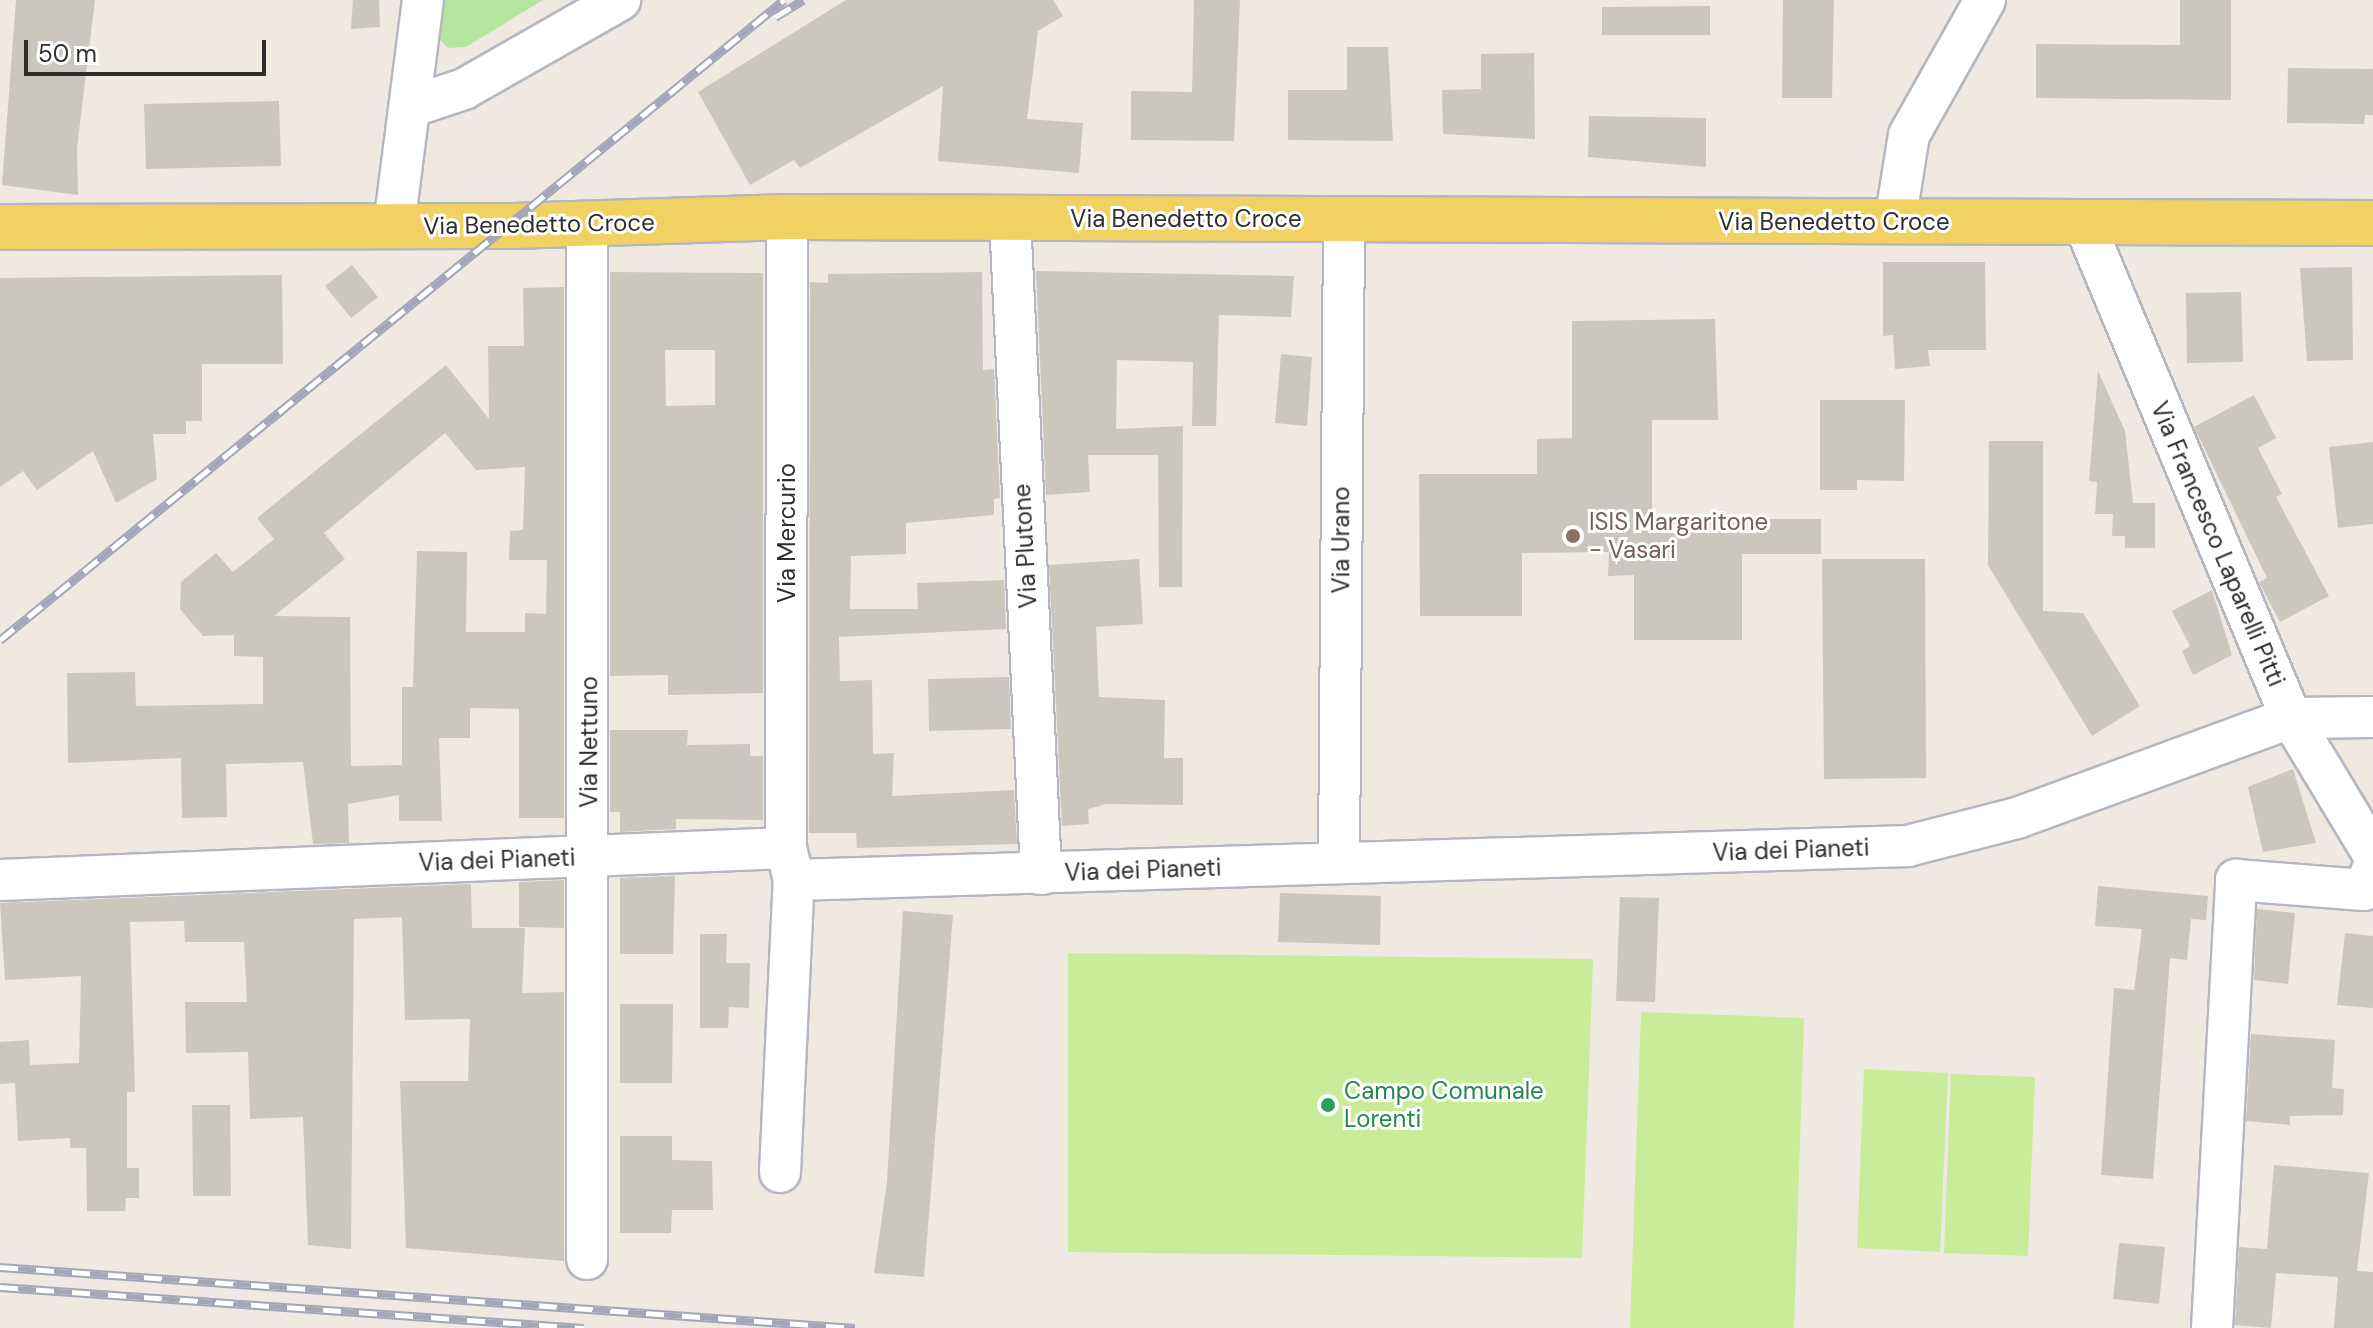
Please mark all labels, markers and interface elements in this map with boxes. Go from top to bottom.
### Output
scale bar [28,24,270,74]
text: 50 m [38,38,97,69]
street label: Via Benedetto Croce [1070,205,1302,233]
street label: Via Benedetto Croce [423,208,655,240]
street label: Via Benedetto Croce [1718,208,1950,236]
street label: Via Francesco Laparelli Pitti [2145,397,2291,691]
street label: Via Mercurio [773,463,801,603]
street label: Via Plutone [1007,483,1043,609]
street label: Via Urano [1327,487,1355,593]
place label: ISIS Margaritone - Vasari [1589,508,1768,564]
marker: ISIS Margaritone - Vasari [1564,527,1582,545]
street label: Via Nettuno [575,676,603,808]
street label: Via dei Pianeti [1712,833,1870,867]
street label: Via dei Pianeti [418,843,576,877]
street label: Via dei Pianeti [1064,853,1222,887]
place label: Campo Comunale Lorenti [1344,1077,1544,1133]
marker: Campo Comunale Lorenti [1319,1096,1337,1114]

